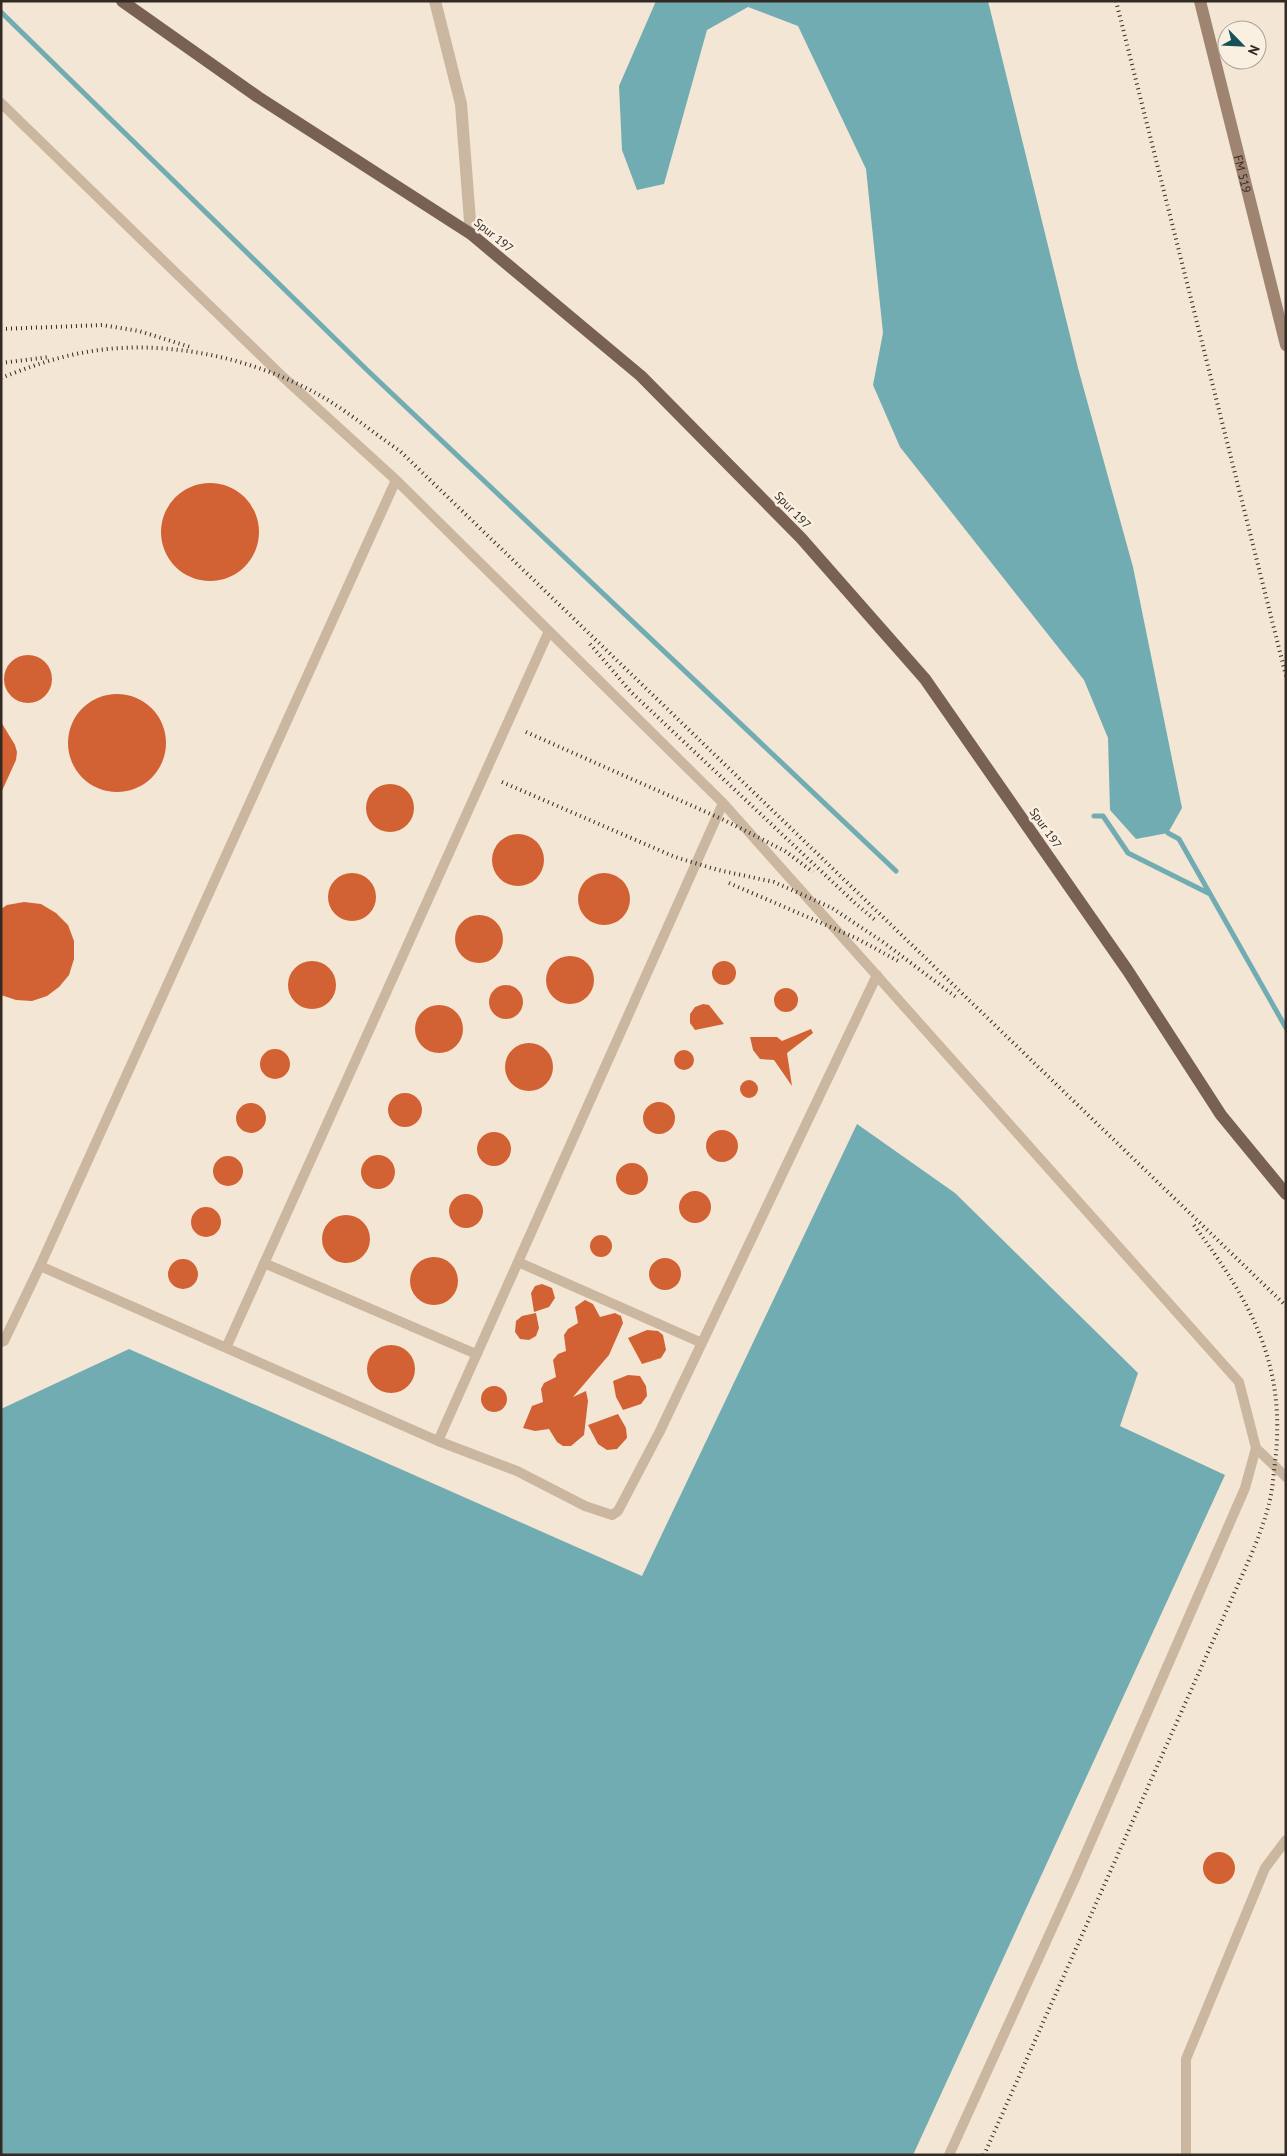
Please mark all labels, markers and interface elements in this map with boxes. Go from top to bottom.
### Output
north arrow [1217,20,1267,70]
text: N [1244,42,1264,58]
street label: FM 519 [1231,153,1255,194]
street label: Spur 197 [471,215,517,255]
street label: Spur 197 [772,488,814,532]
street label: Spur 197 [1027,805,1065,851]

